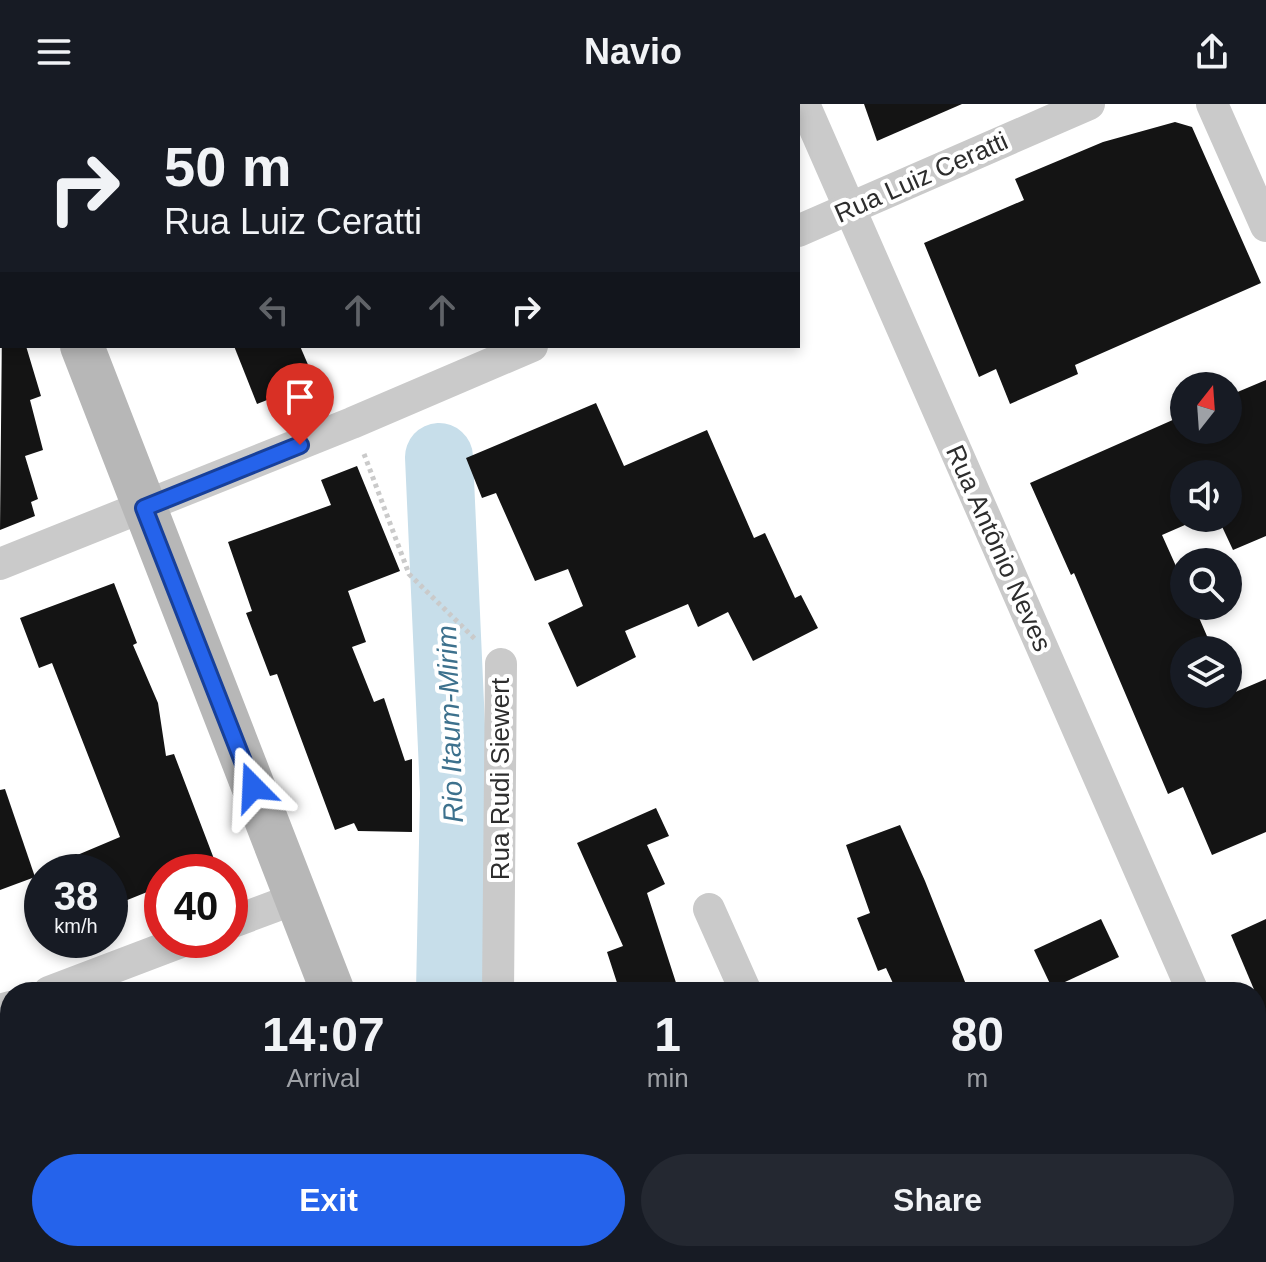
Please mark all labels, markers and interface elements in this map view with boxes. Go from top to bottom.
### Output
icon: menu [32,30,76,74]
icon: share [1190,30,1234,74]
text: Navio [584,31,682,72]
street label: Rua Luiz Ceratti [830,125,1012,229]
text: 50 m [164,135,292,198]
icon: right [32,136,136,240]
text: Rua Luiz Ceratti [164,201,422,242]
icon: left [252,288,296,332]
icon: ahead [336,288,380,332]
icon: ahead [420,288,464,332]
icon: right [504,288,548,332]
pin [266,363,334,445]
north arrow [1170,372,1242,444]
map controls [1170,372,1242,708]
icon: arrive [278,375,322,419]
street label: Rua Antônio Neves [940,440,1058,656]
button: sound [1170,460,1242,532]
button: search [1170,548,1242,620]
water label: Rio Itaum-Mirim [431,625,469,823]
button: layers [1170,636,1242,708]
street label: Rua Rudi Siewert [485,677,515,880]
position arrow [211,745,295,829]
speed limit sign: 40 [144,854,248,958]
text: 38 [54,874,98,918]
text: km/h [54,915,98,937]
text: 14:07 [262,1008,385,1061]
text: 1 [654,1008,681,1061]
text: 80 [951,1008,1004,1061]
text: Arrival [287,1063,360,1093]
text: min [647,1063,689,1093]
text: m [966,1063,988,1093]
button: Exit [32,1154,625,1246]
button: Share [641,1154,1234,1246]

